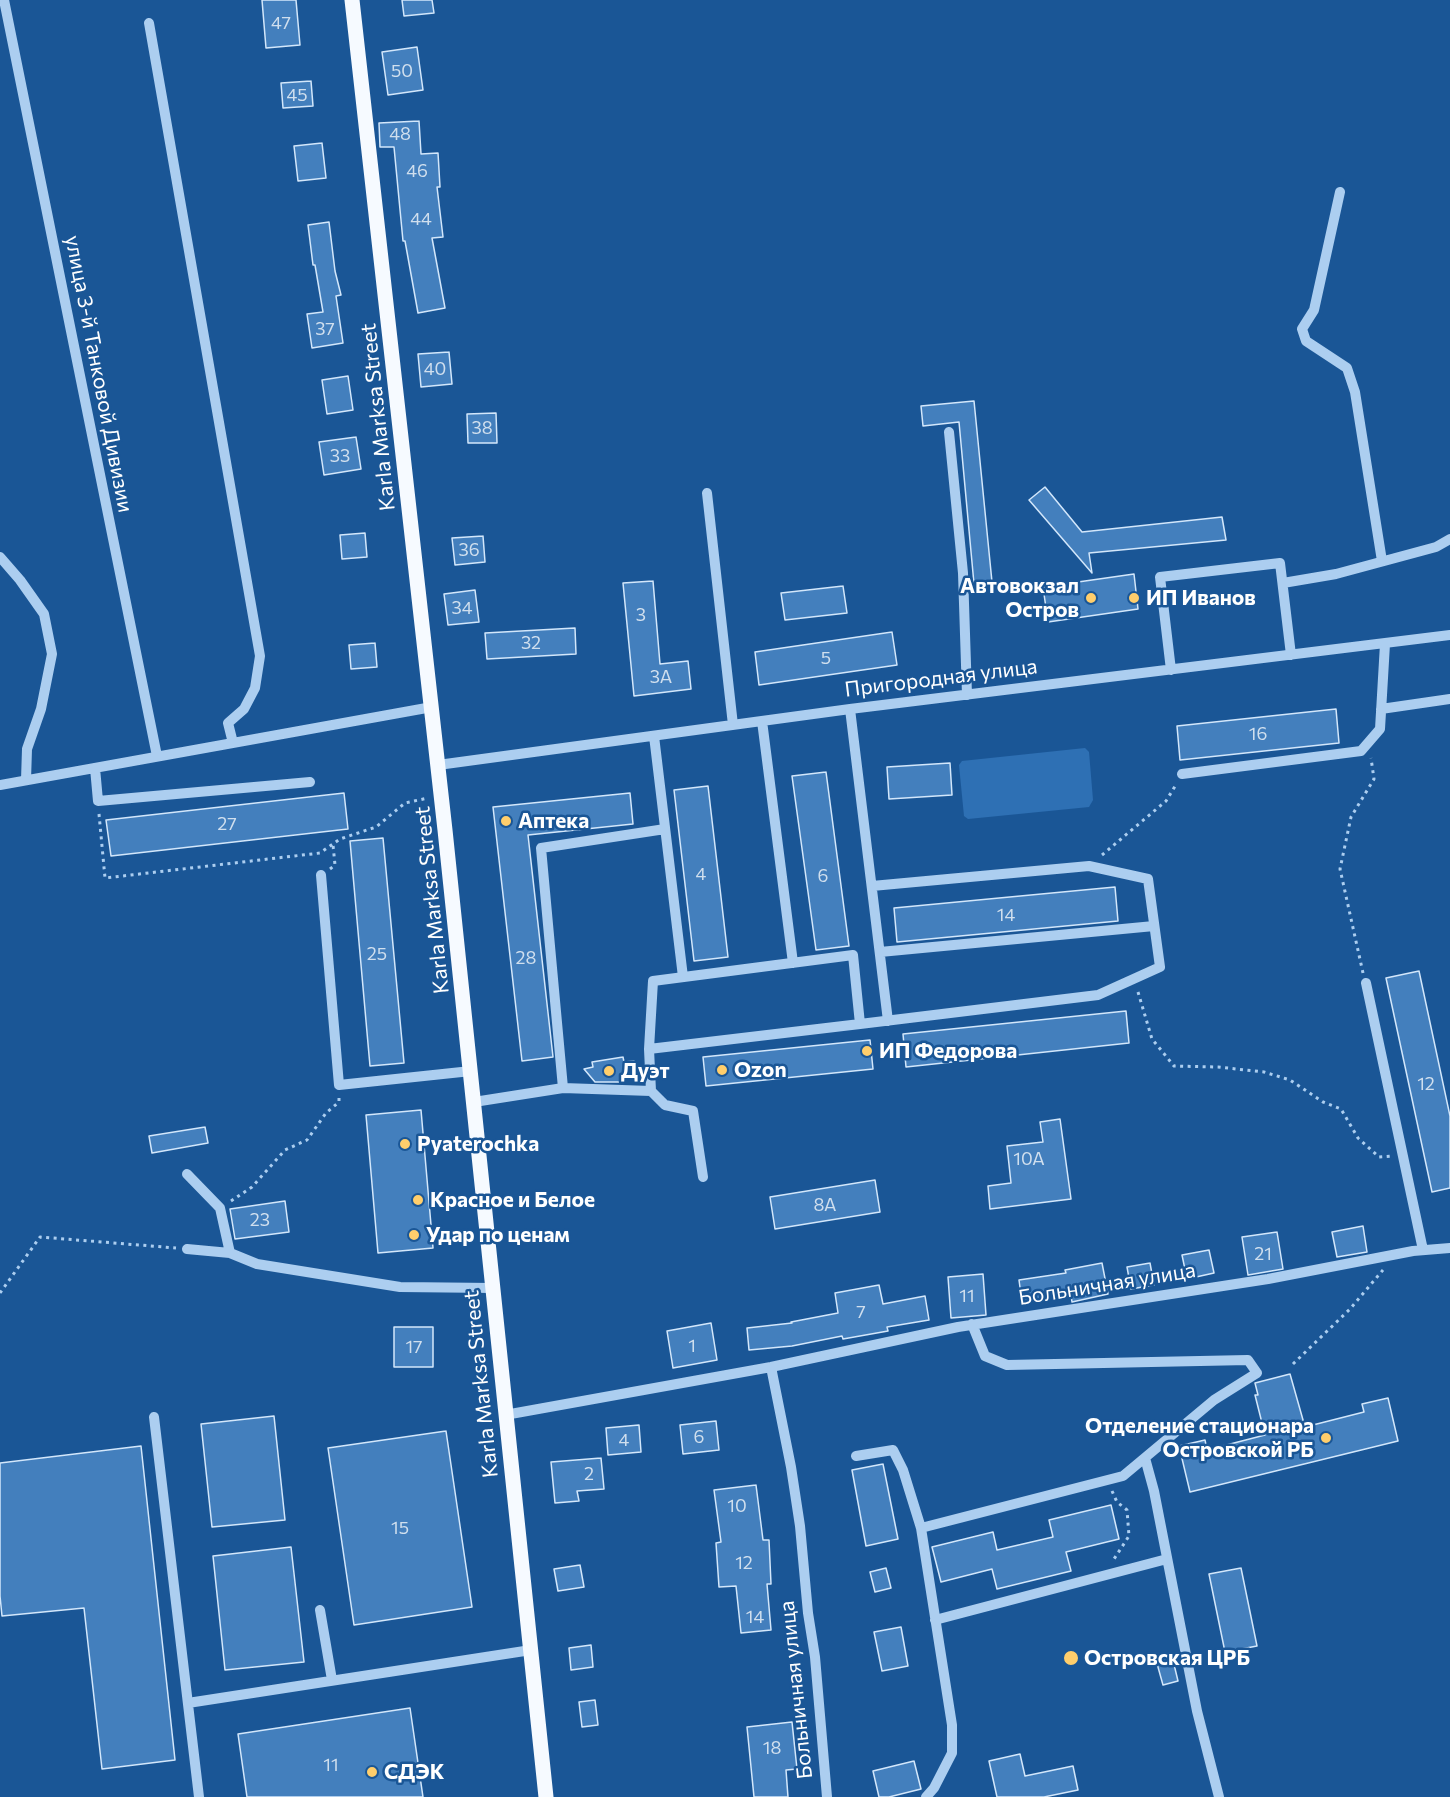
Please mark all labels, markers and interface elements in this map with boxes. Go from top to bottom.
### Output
house number: 47 [271,12,291,34]
house number: 50 [391,60,413,82]
house number: 45 [286,84,308,106]
house number: 48 [389,123,411,145]
house number: 46 [406,160,428,182]
house number: 44 [410,208,432,230]
street label: улица 3-й Танковой Дивизии [60,233,138,515]
house number: 37 [315,318,335,340]
street label: Karla Marksa Street [356,322,400,512]
house number: 40 [424,358,446,380]
house number: 38 [471,417,493,439]
house number: 33 [330,445,350,467]
house number: 36 [458,539,480,561]
place label: Автовокзал Остров [960,573,1079,623]
place label: ИП Иванов [1146,585,1256,611]
marker: Автовокзал Остров [1084,591,1098,605]
marker: ИП Иванов [1127,591,1141,605]
house number: 34 [451,597,473,619]
house number: 3 [636,604,646,626]
house number: 32 [521,632,541,654]
house number: 5 [821,647,831,669]
street label: Пригородная улица [843,654,1039,702]
house number: 3А [650,666,672,688]
house number: 16 [1249,723,1267,745]
street label: Karla Marksa Street [410,805,454,995]
place label: Аптека [518,808,589,834]
house number: 27 [217,813,237,835]
marker: Аптека [499,814,513,828]
house number: 4 [696,863,706,885]
house number: 6 [818,865,828,887]
house number: 14 [997,904,1015,926]
house number: 25 [367,943,387,965]
house number: 28 [516,947,536,969]
place label: ИП Федорова [879,1038,1017,1064]
marker: ИП Федорова [860,1044,874,1058]
place label: Ozon [734,1057,787,1083]
place label: Дуэт [621,1058,670,1084]
marker: Ozon [715,1063,729,1077]
marker: Дуэт [602,1064,616,1078]
house number: 12 [1417,1073,1435,1095]
place label: Pyaterochka [417,1131,539,1157]
marker: Pyaterochka [398,1137,412,1151]
house number: 10А [1013,1148,1045,1170]
place label: Красное и Белое [430,1187,595,1213]
marker: Красное и Белое [411,1193,425,1207]
house number: 8А [814,1194,836,1216]
house number: 23 [250,1209,270,1231]
place label: Удар по ценам [426,1222,570,1248]
marker: Удар по ценам [407,1228,421,1242]
house number: 21 [1254,1243,1272,1265]
street label: Больничная улица [1017,1258,1197,1310]
house number: 11 [959,1285,975,1307]
street label: Karla Marksa Street [459,1289,503,1479]
house number: 7 [856,1301,866,1323]
house number: 1 [688,1335,696,1357]
house number: 17 [405,1336,423,1358]
place label: Отделение стационара Островской РБ [1085,1413,1314,1463]
house number: 6 [694,1426,704,1448]
house number: 4 [619,1429,629,1451]
marker: Отделение стационара Островской РБ [1319,1431,1333,1445]
house number: 2 [584,1463,594,1485]
house number: 10 [727,1495,747,1517]
house number: 15 [391,1517,409,1539]
house number: 12 [735,1552,753,1574]
street label: Больничная улица [774,1600,818,1780]
house number: 14 [746,1606,764,1628]
place label: Островская ЦРБ [1084,1645,1250,1671]
marker: Островская ЦРБ [1062,1649,1080,1667]
house number: 18 [763,1737,781,1759]
house number: 11 [323,1754,339,1776]
place label: СДЭК [384,1759,444,1785]
marker: СДЭК [365,1765,379,1779]

